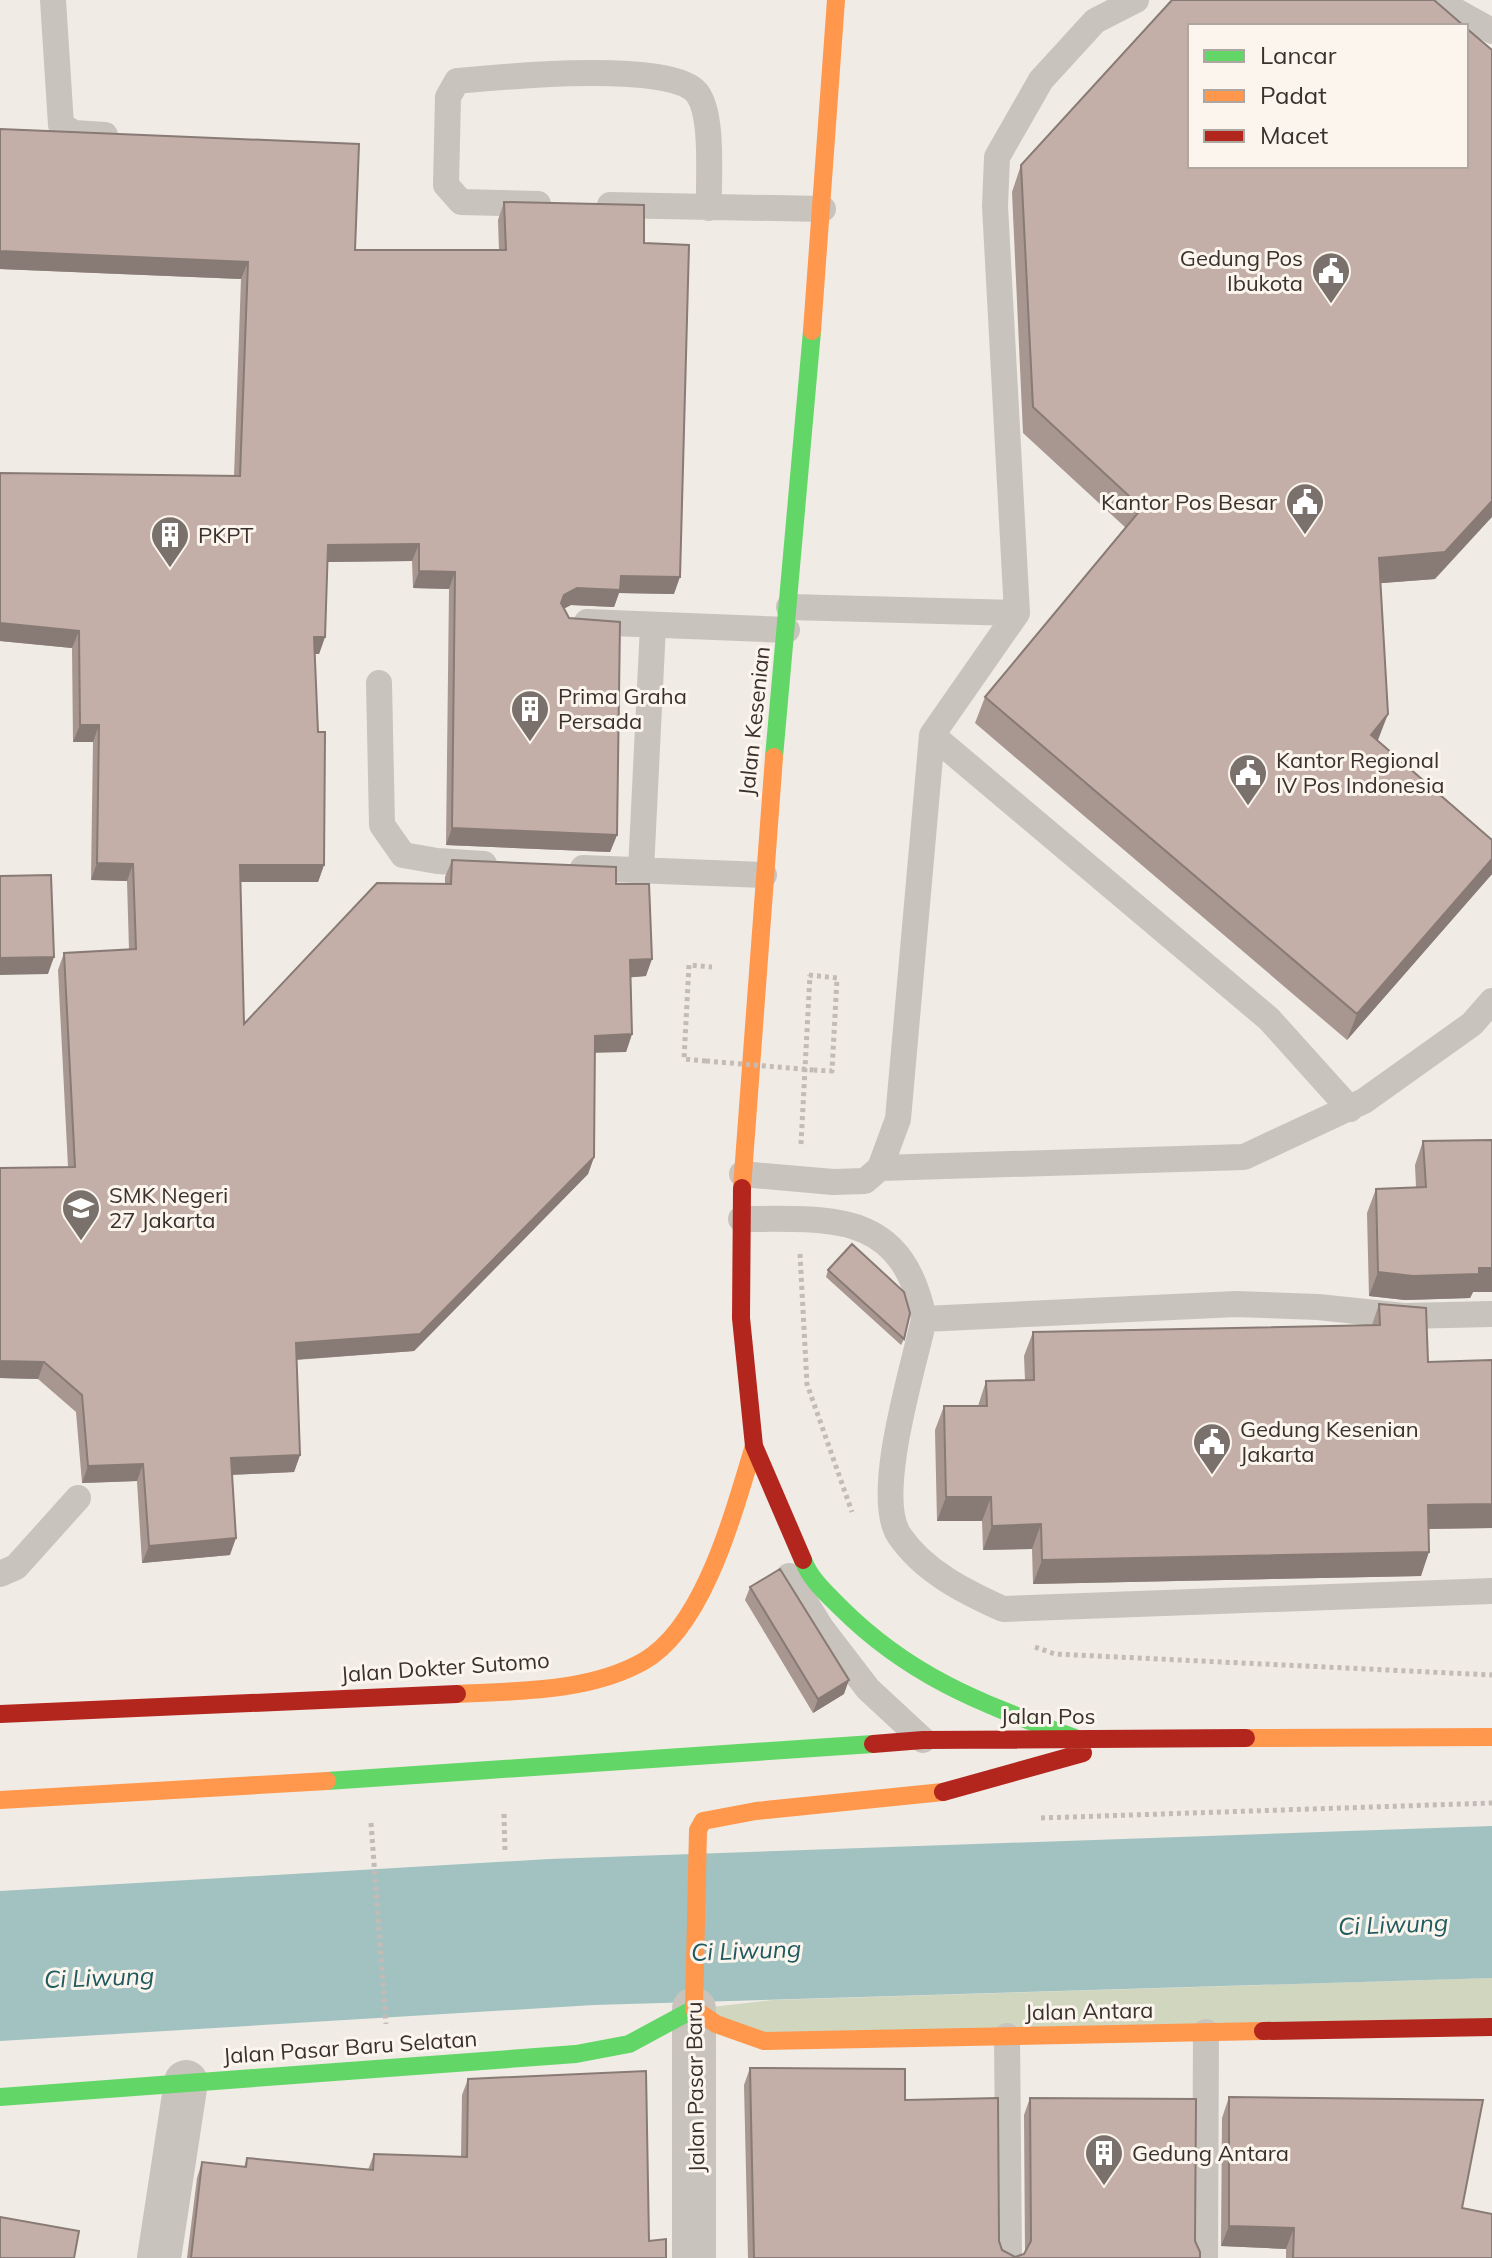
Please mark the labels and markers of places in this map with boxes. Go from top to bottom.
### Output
place label: Gedung Pos Ibukota [1180,244,1303,297]
public building icon: Gedung Pos Ibukota [1310,250,1352,305]
public building icon: Kantor Pos Besar [1284,481,1326,536]
place label: Kantor Pos Besar [1101,488,1277,516]
building icon: PKPT [149,514,191,569]
place label: PKPT [198,521,253,549]
place label: Prima Graha Persada [558,682,687,735]
building icon: Prima Graha Persada [509,688,551,743]
place label: Kantor Regional IV Pos Indonesia [1276,746,1444,799]
public building icon: Kantor Regional IV Pos Indonesia [1227,752,1269,807]
place label: SMK Negeri 27 Jakarta [109,1181,228,1234]
school or university icon: SMK Negeri 27 Jakarta [60,1187,102,1242]
place label: Gedung Kesenian Jakarta [1240,1415,1419,1468]
public building icon: Gedung Kesenian Jakarta [1191,1421,1233,1476]
building icon: Gedung Antara [1083,2132,1125,2187]
place label: Gedung Antara [1132,2139,1289,2167]

